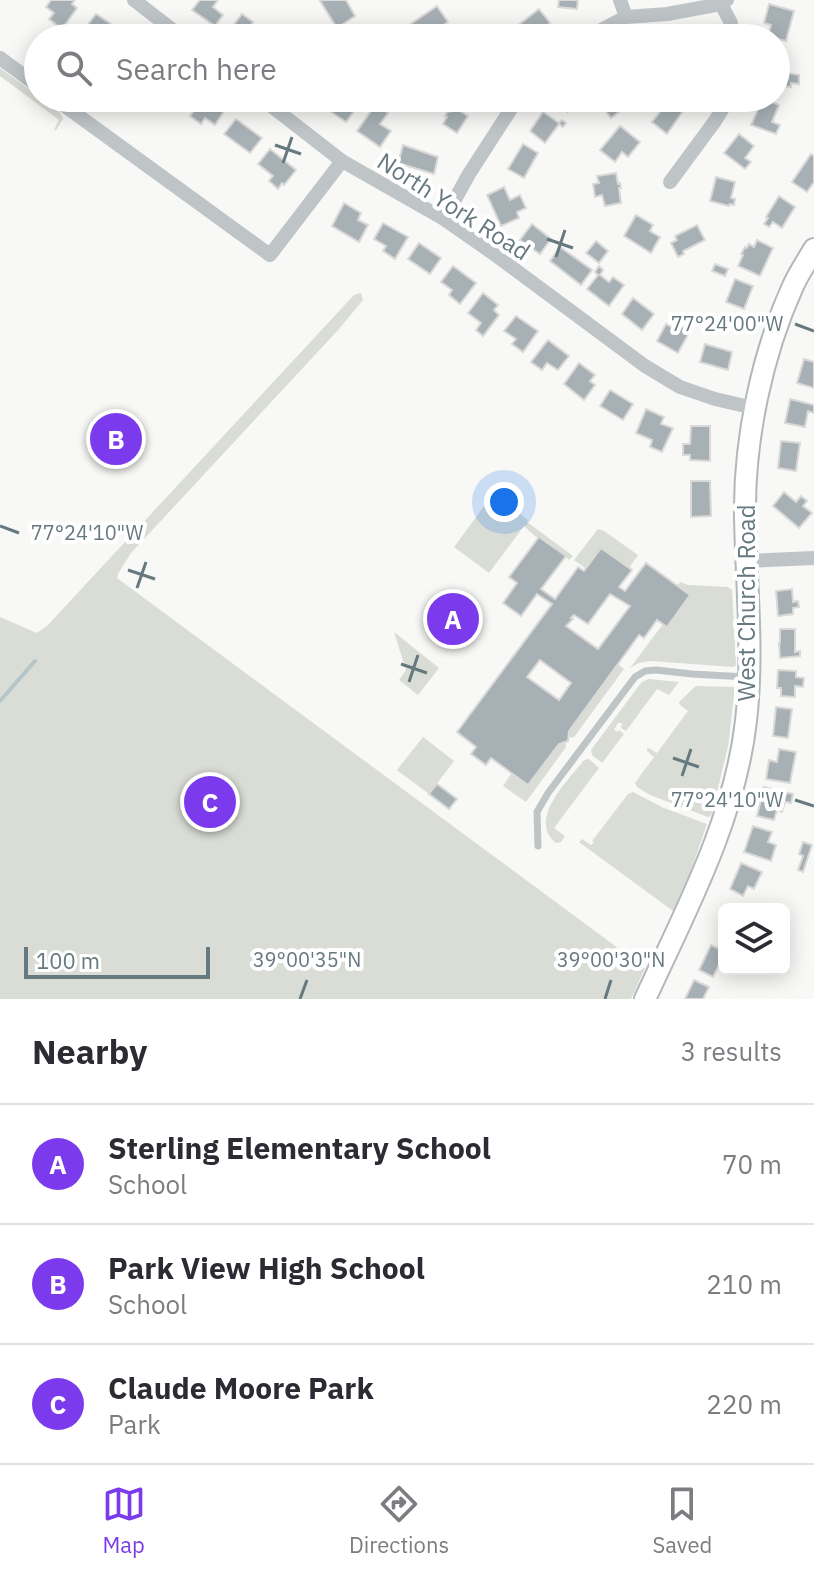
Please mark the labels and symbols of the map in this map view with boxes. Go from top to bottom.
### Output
street label: North York Road [372,145,536,267]
text: 77°24'00"W [671,310,784,337]
pin: B [90,409,142,469]
your location [484,482,524,522]
street label: West Church Road [730,504,762,702]
text: 77°24'10"W [31,519,144,546]
pin: A [427,589,479,649]
pin: C [184,772,236,832]
text: 77°24'10"W [671,786,784,813]
scale bar [24,943,210,979]
text: 39°00'35"N [253,946,361,973]
text: 39°00'30"N [557,946,665,973]

